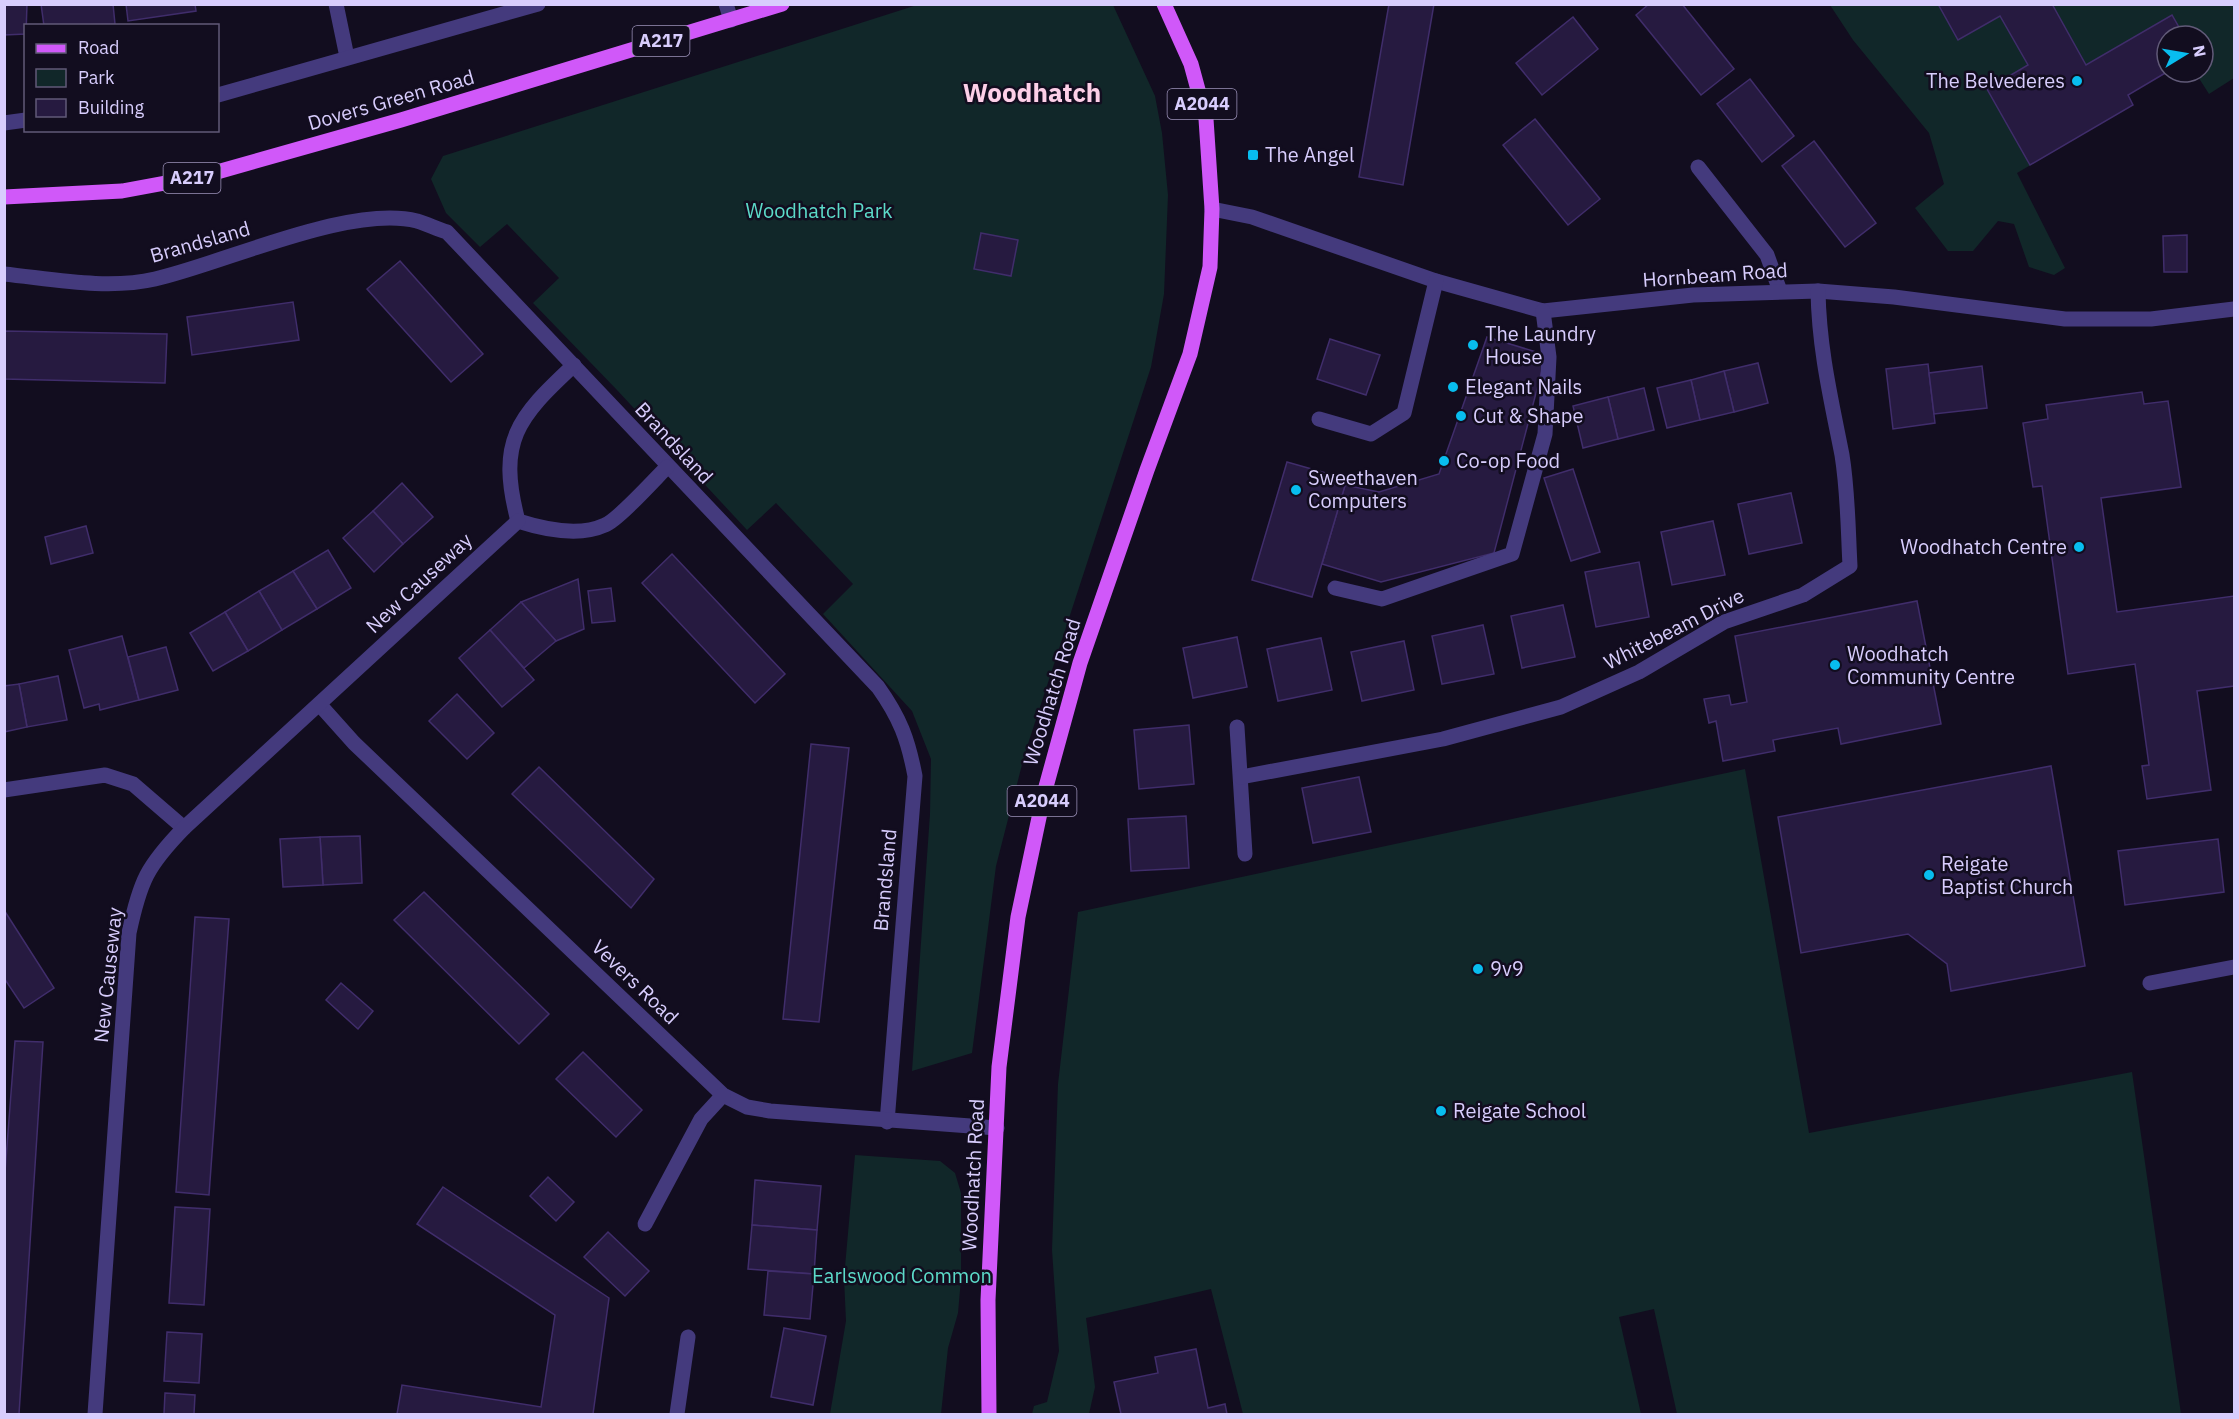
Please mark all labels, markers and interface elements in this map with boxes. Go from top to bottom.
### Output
legend [24,24,219,132]
north arrow [2155,24,2215,84]
road number: A217 [632,26,690,56]
text: Road [78,36,119,59]
text: N [2189,44,2211,59]
street label: Dovers Green Road [304,63,477,136]
text: Park [78,66,115,89]
place label: The Belvederes [1926,67,2065,94]
marker: The Belvederes [2070,74,2084,88]
district label: Woodhatch [963,75,1101,109]
road number: A2044 [1168,89,1236,119]
text: Building [78,96,145,119]
place label: The Angel [1265,141,1355,168]
marker: The Angel [1246,148,1260,162]
road number: A217 [164,163,220,193]
park label: Woodhatch Park [745,197,893,224]
street label: Brandsland [147,214,253,269]
street label: Hornbeam Road [1641,256,1788,293]
place label: The Laundry House [1485,320,1596,370]
marker: The Laundry House [1466,338,1480,352]
place label: Elegant Nails [1465,373,1582,400]
marker: Elegant Nails [1446,380,1460,394]
street label: Brandsland [629,396,719,489]
place label: Cut & Shape [1473,402,1583,429]
marker: Cut & Shape [1454,409,1468,423]
place label: Co-op Food [1456,447,1560,474]
marker: Co-op Food [1437,454,1451,468]
place label: Sweethaven Computers [1308,464,1418,514]
marker: Sweethaven Computers [1289,483,1303,497]
street label: New Causeway [360,526,478,639]
place label: Woodhatch Centre [1900,533,2067,560]
marker: Woodhatch Centre [2072,540,2086,554]
street label: Whitebeam Drive [1599,582,1749,676]
street label: Woodhatch Road [1016,615,1087,769]
place label: Woodhatch Community Centre [1847,640,2015,690]
marker: Woodhatch Community Centre [1828,658,1842,672]
road number: A2044 [1008,786,1076,816]
street label: Brandsland [867,828,902,932]
place label: Reigate Baptist Church [1941,850,2073,900]
marker: Reigate Baptist Church [1922,868,1936,882]
street label: New Causeway [87,906,128,1044]
street label: Vevers Road [586,933,685,1030]
place label: 9v9 [1490,955,1524,982]
marker: 9v9 [1471,962,1485,976]
place label: Reigate School [1453,1097,1586,1124]
street label: Woodhatch Road [955,1098,990,1252]
marker: Reigate School [1434,1104,1448,1118]
park label: Earlswood Common [812,1262,992,1289]

